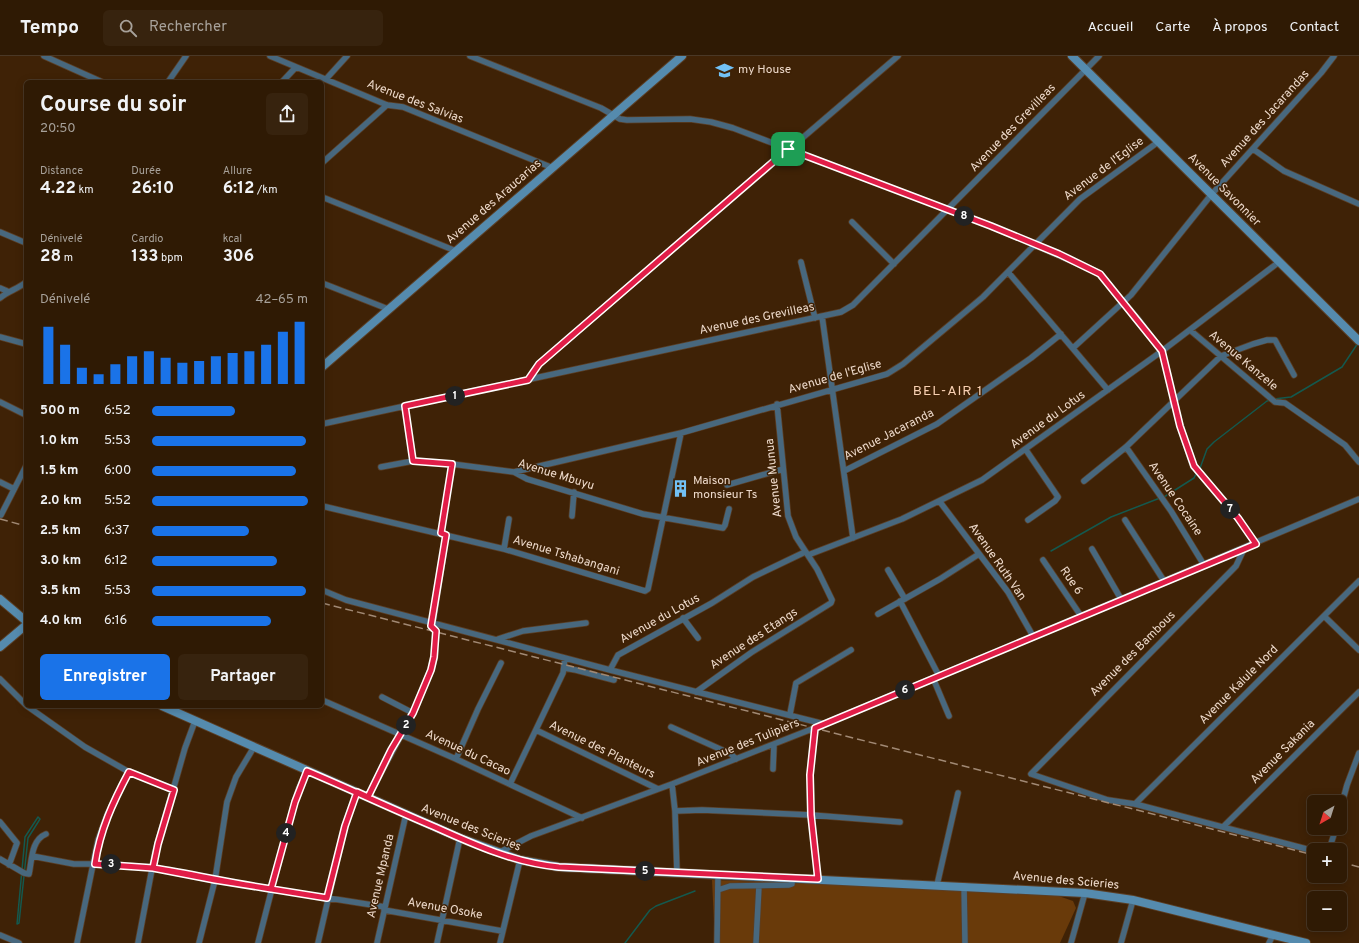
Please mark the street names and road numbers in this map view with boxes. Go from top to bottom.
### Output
street label: Avenue des Jacarandas [1217,67,1313,171]
street label: Avenue des Salvias [364,76,466,128]
street label: Avenue des Grevilleas [967,80,1059,176]
street label: Avenue de l'Eglise [1061,134,1147,204]
street label: Avenue Savonnier [1184,150,1264,230]
street label: Avenue des Araucarias [443,156,545,248]
street label: Avenue des Grevilleas [698,299,816,339]
street label: Avenue Kanzele [1205,327,1281,395]
street label: Avenue de l'Eglise [786,356,884,398]
street label: Avenue du Lotus [1007,387,1089,453]
street label: Avenue Jacaranda [841,405,937,465]
street label: Avenue Munua [762,438,786,518]
street label: Avenue Mbuyu [516,456,596,494]
street label: Avenue Cocaine [1144,459,1206,539]
street label: Avenue Ruth Van [964,520,1030,604]
street label: Avenue Tshabangani [511,532,621,580]
street label: Rue 6 [1056,564,1086,598]
street label: Avenue du Lotus [617,590,703,648]
street label: Avenue des Etangs [707,605,801,673]
street label: Avenue des Bambous [1087,608,1179,700]
street label: Avenue Kalule Nord [1196,642,1282,728]
street label: Avenue des Tulipiers [694,715,802,771]
street label: Avenue Sakania [1247,716,1319,788]
street label: Avenue des Planteurs [546,717,658,783]
street label: Avenue du Cacao [423,726,514,780]
street label: Avenue des Scieries [419,801,523,855]
street label: Avenue Mpanda [364,832,398,920]
street label: Avenue des Scieries [1012,868,1120,894]
street label: Avenue Osoke [406,895,484,923]

